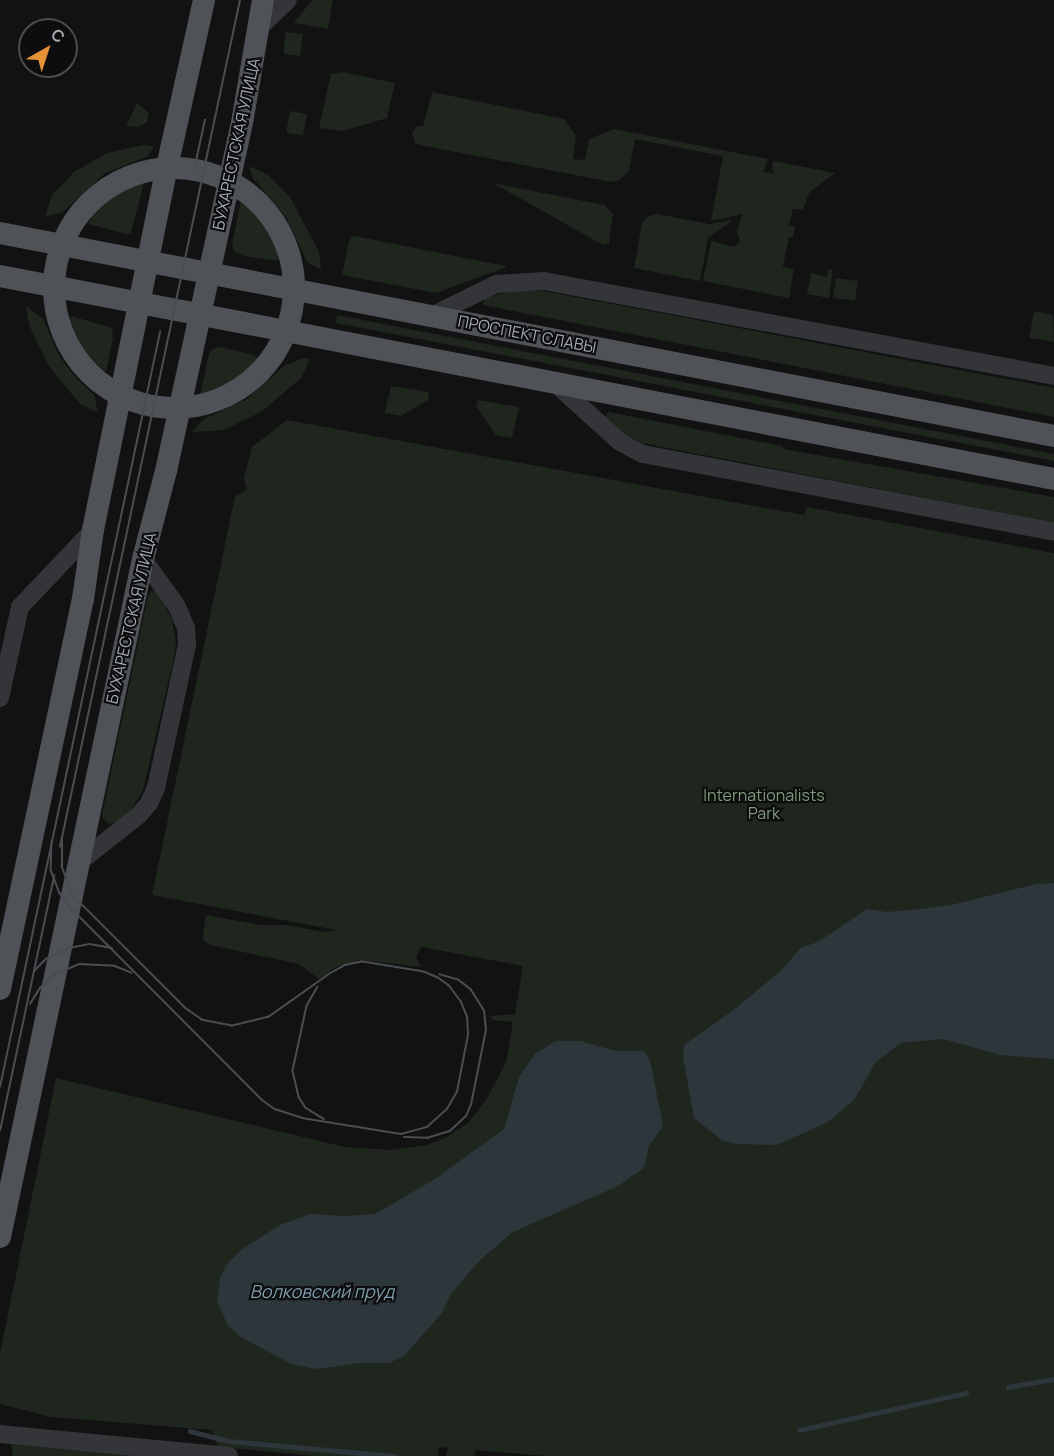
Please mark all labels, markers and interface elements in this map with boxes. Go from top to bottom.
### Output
north arrow [18,18,78,78]
text: С [47,23,70,48]
street label: БУХАРЕСТСКАЯ УЛИЦА [208,56,264,232]
street label: ПРОСПЕКТ СЛАВЫ [456,311,598,357]
street label: БУХАРЕСТСКАЯ УЛИЦА [102,530,160,706]
park label: Internationalists Park [703,785,825,823]
water label: Волковский пруд [250,1280,394,1302]

